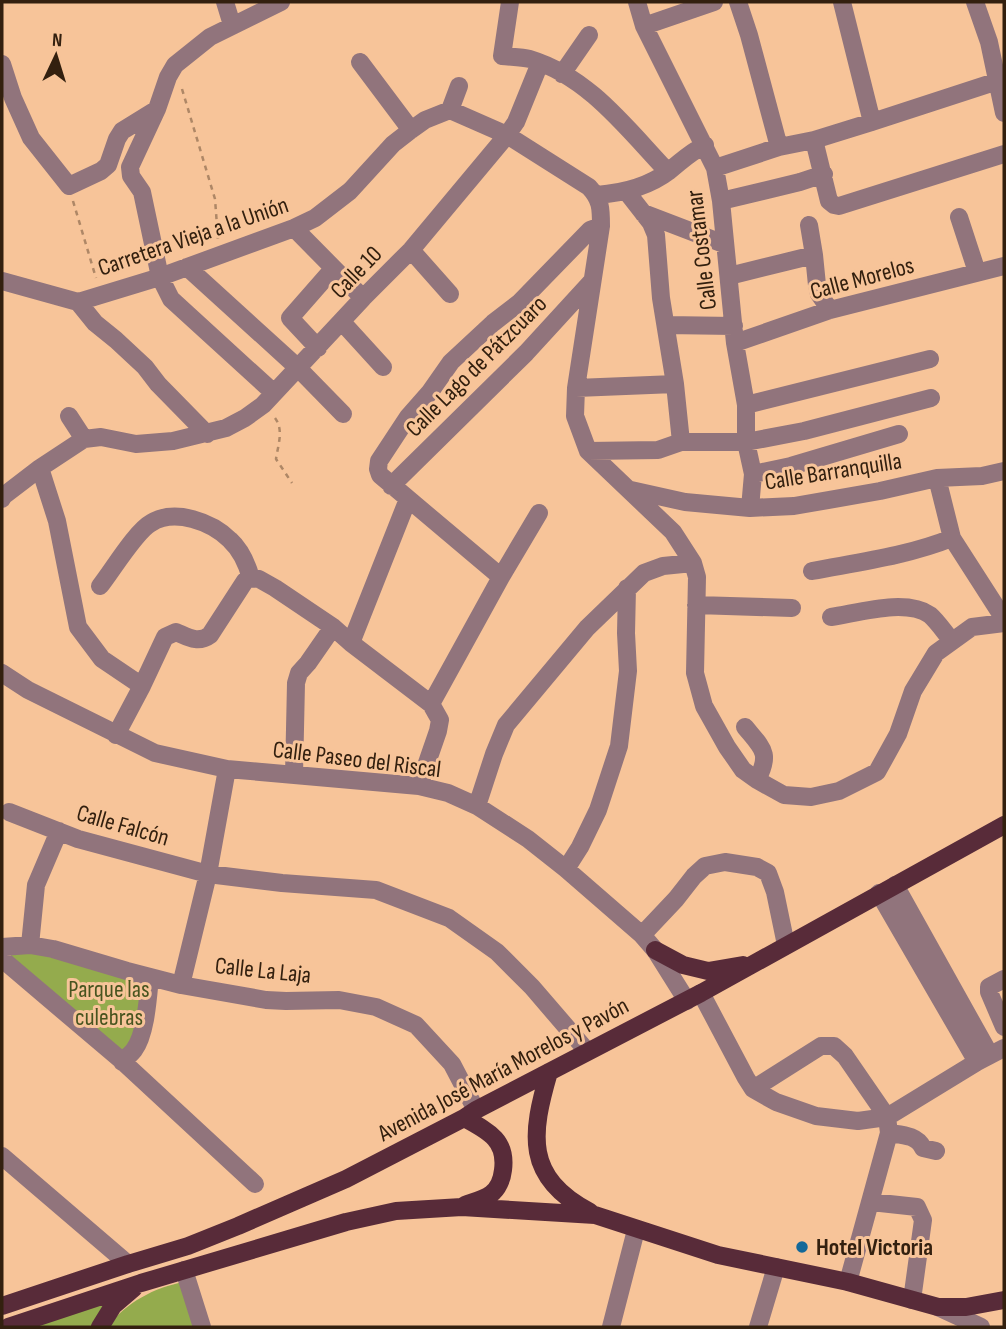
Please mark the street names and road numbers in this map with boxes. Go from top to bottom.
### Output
street label: Calle Costamar [680,188,723,312]
street label: Carretera Vieja a la Unión [94,190,292,283]
street label: Calle 10 [324,240,388,305]
street label: Calle Morelos [807,251,917,306]
street label: Calle Lago de Pátzcuaro [400,290,553,443]
street label: Calle Barranquilla [762,446,904,497]
street label: Calle Paseo del Riscal [271,735,443,784]
street label: Calle Falcón [73,798,173,853]
street label: Calle La Laja [213,951,312,990]
street label: Avenida José María Morelos y Pavón [372,991,634,1148]

